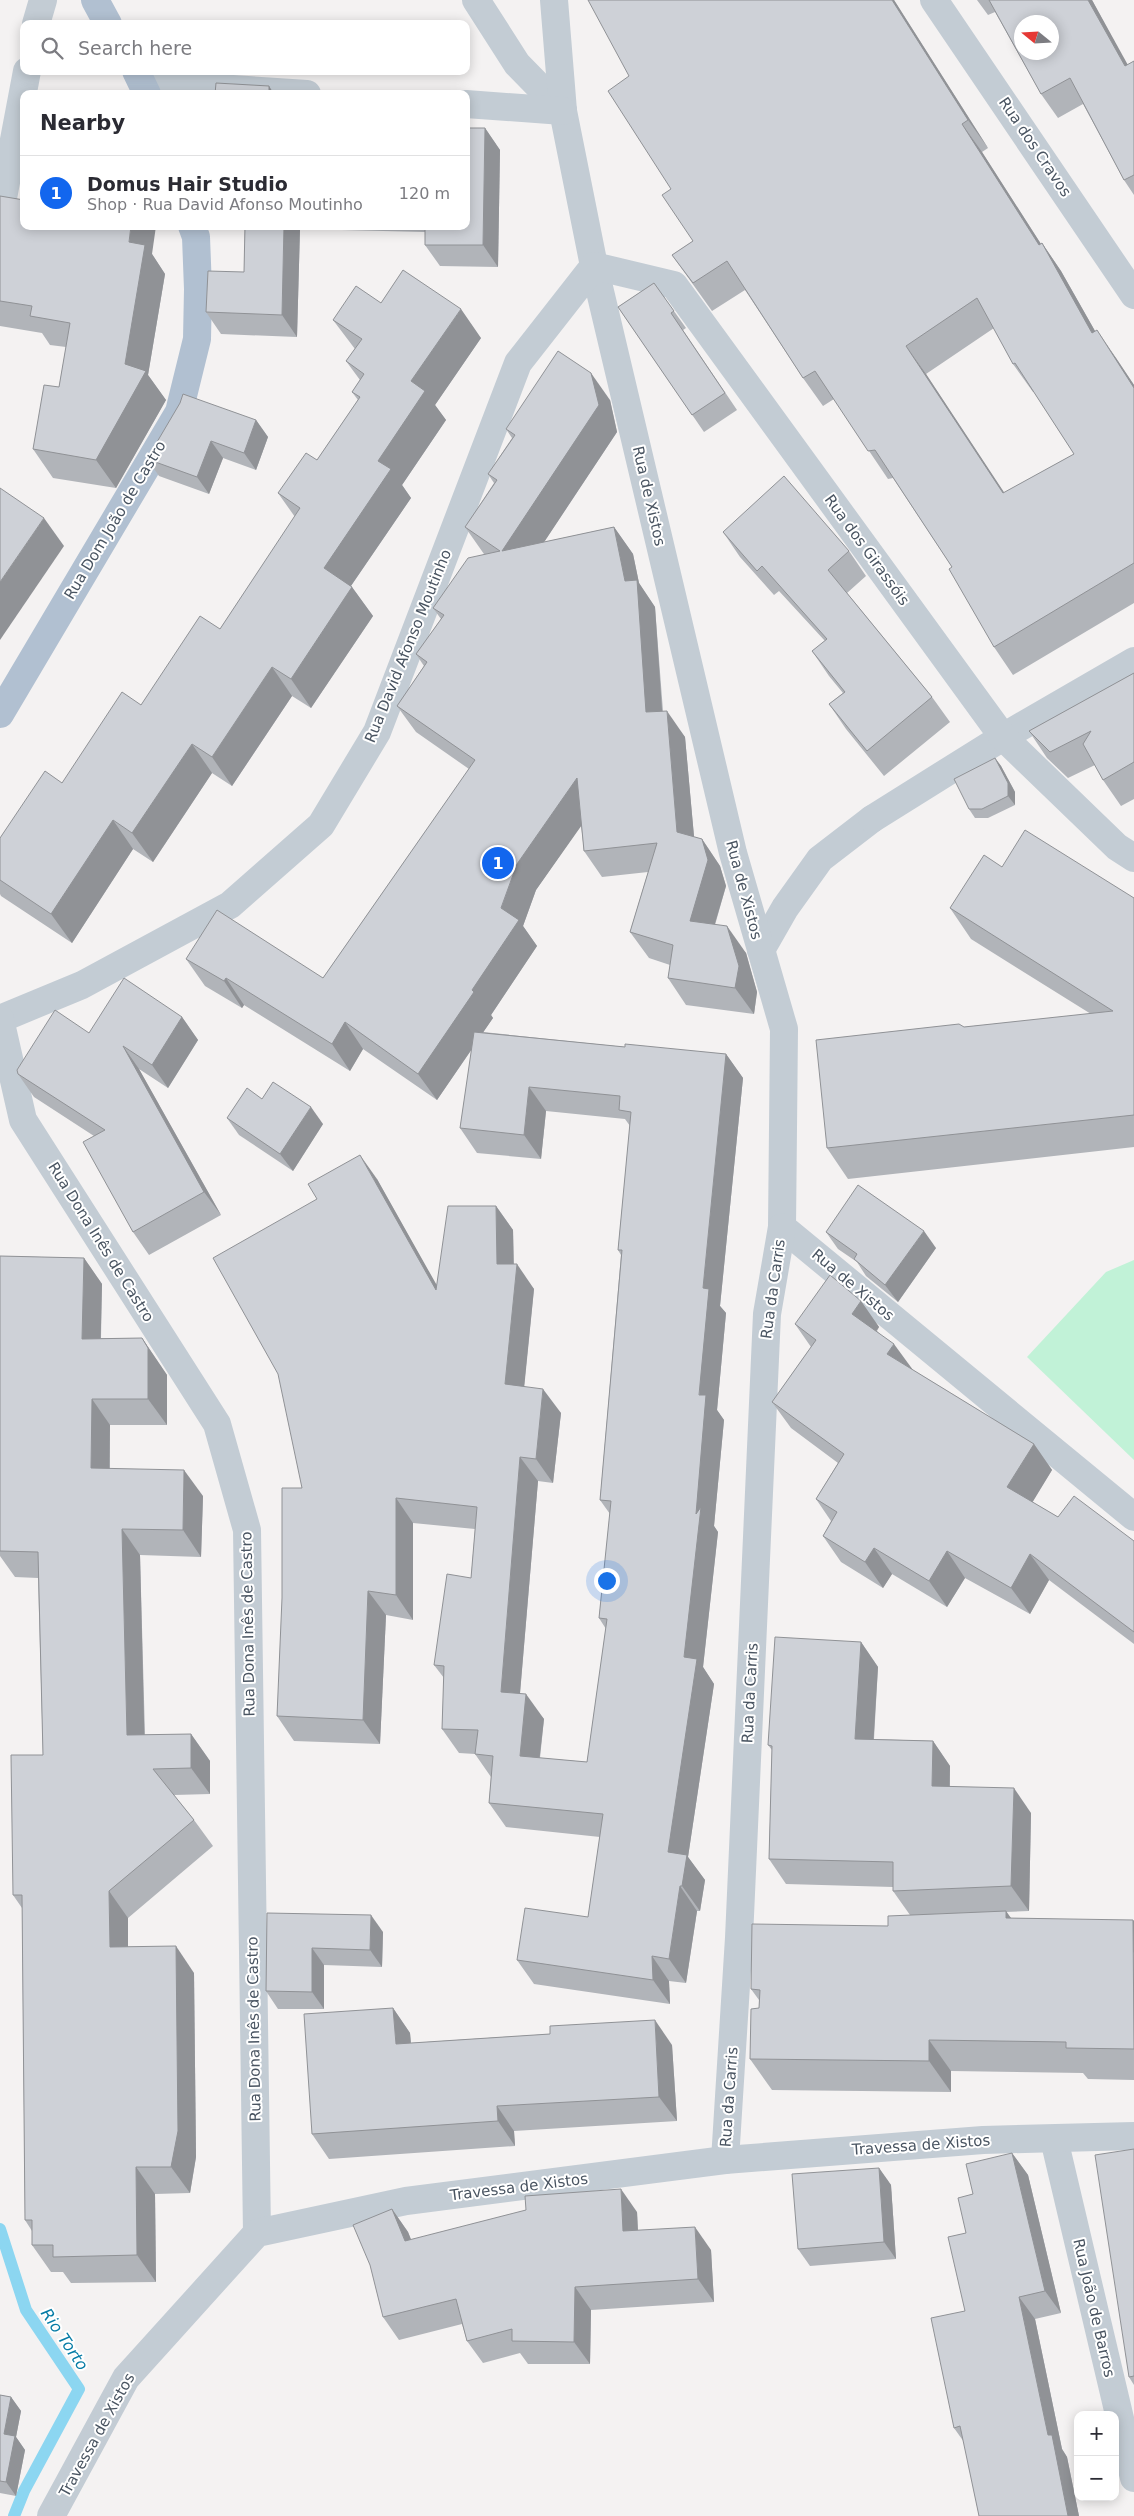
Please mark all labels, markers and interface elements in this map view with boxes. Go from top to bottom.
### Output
north arrow [1014,15,1059,60]
search box [20,20,470,75]
icon: search [38,34,66,62]
text: Search here [78,37,192,59]
street label: Rua dos Cravos [995,94,1075,200]
text: Nearby [40,111,125,135]
text: Domus Hair Studio [87,173,288,195]
text: 1 [50,184,62,203]
text: 120 m [399,184,450,203]
text: Shop · Rua David Afonso Moutinho [87,195,363,214]
street label: Rua Dom João de Castro [60,437,170,603]
street label: Rua de Xistos [629,444,669,548]
street label: Rua dos Girassóis [821,491,913,609]
street label: Rua David Afonso Moutinho [361,547,455,745]
street label: Rua de Xistos [722,838,766,942]
pin: 1 [482,844,514,882]
street label: Rua Dona Inês de Castro [44,1159,158,1325]
street label: Rua da Carris [757,1238,789,1340]
street label: Rua de Xistos [808,1245,898,1325]
street label: Rua Dona Inês de Castro [237,1531,259,1717]
your location [594,1568,620,1594]
street label: Rua da Carris [738,1642,762,1744]
street label: Rua Dona Inês de Castro [243,1936,265,2122]
street label: Rua da Carris [717,2046,741,2148]
street label: Travessa de Xistos [850,2131,991,2159]
street label: Travessa de Xistos [448,2170,589,2205]
street label: Rua João de Barros [1069,2237,1119,2379]
water label: Rio Torto [37,2305,92,2374]
street label: Travessa de Xistos [55,2370,139,2501]
map controls [1074,2411,1119,2501]
button: + [1074,2411,1119,2456]
button: − [1074,2456,1119,2501]

